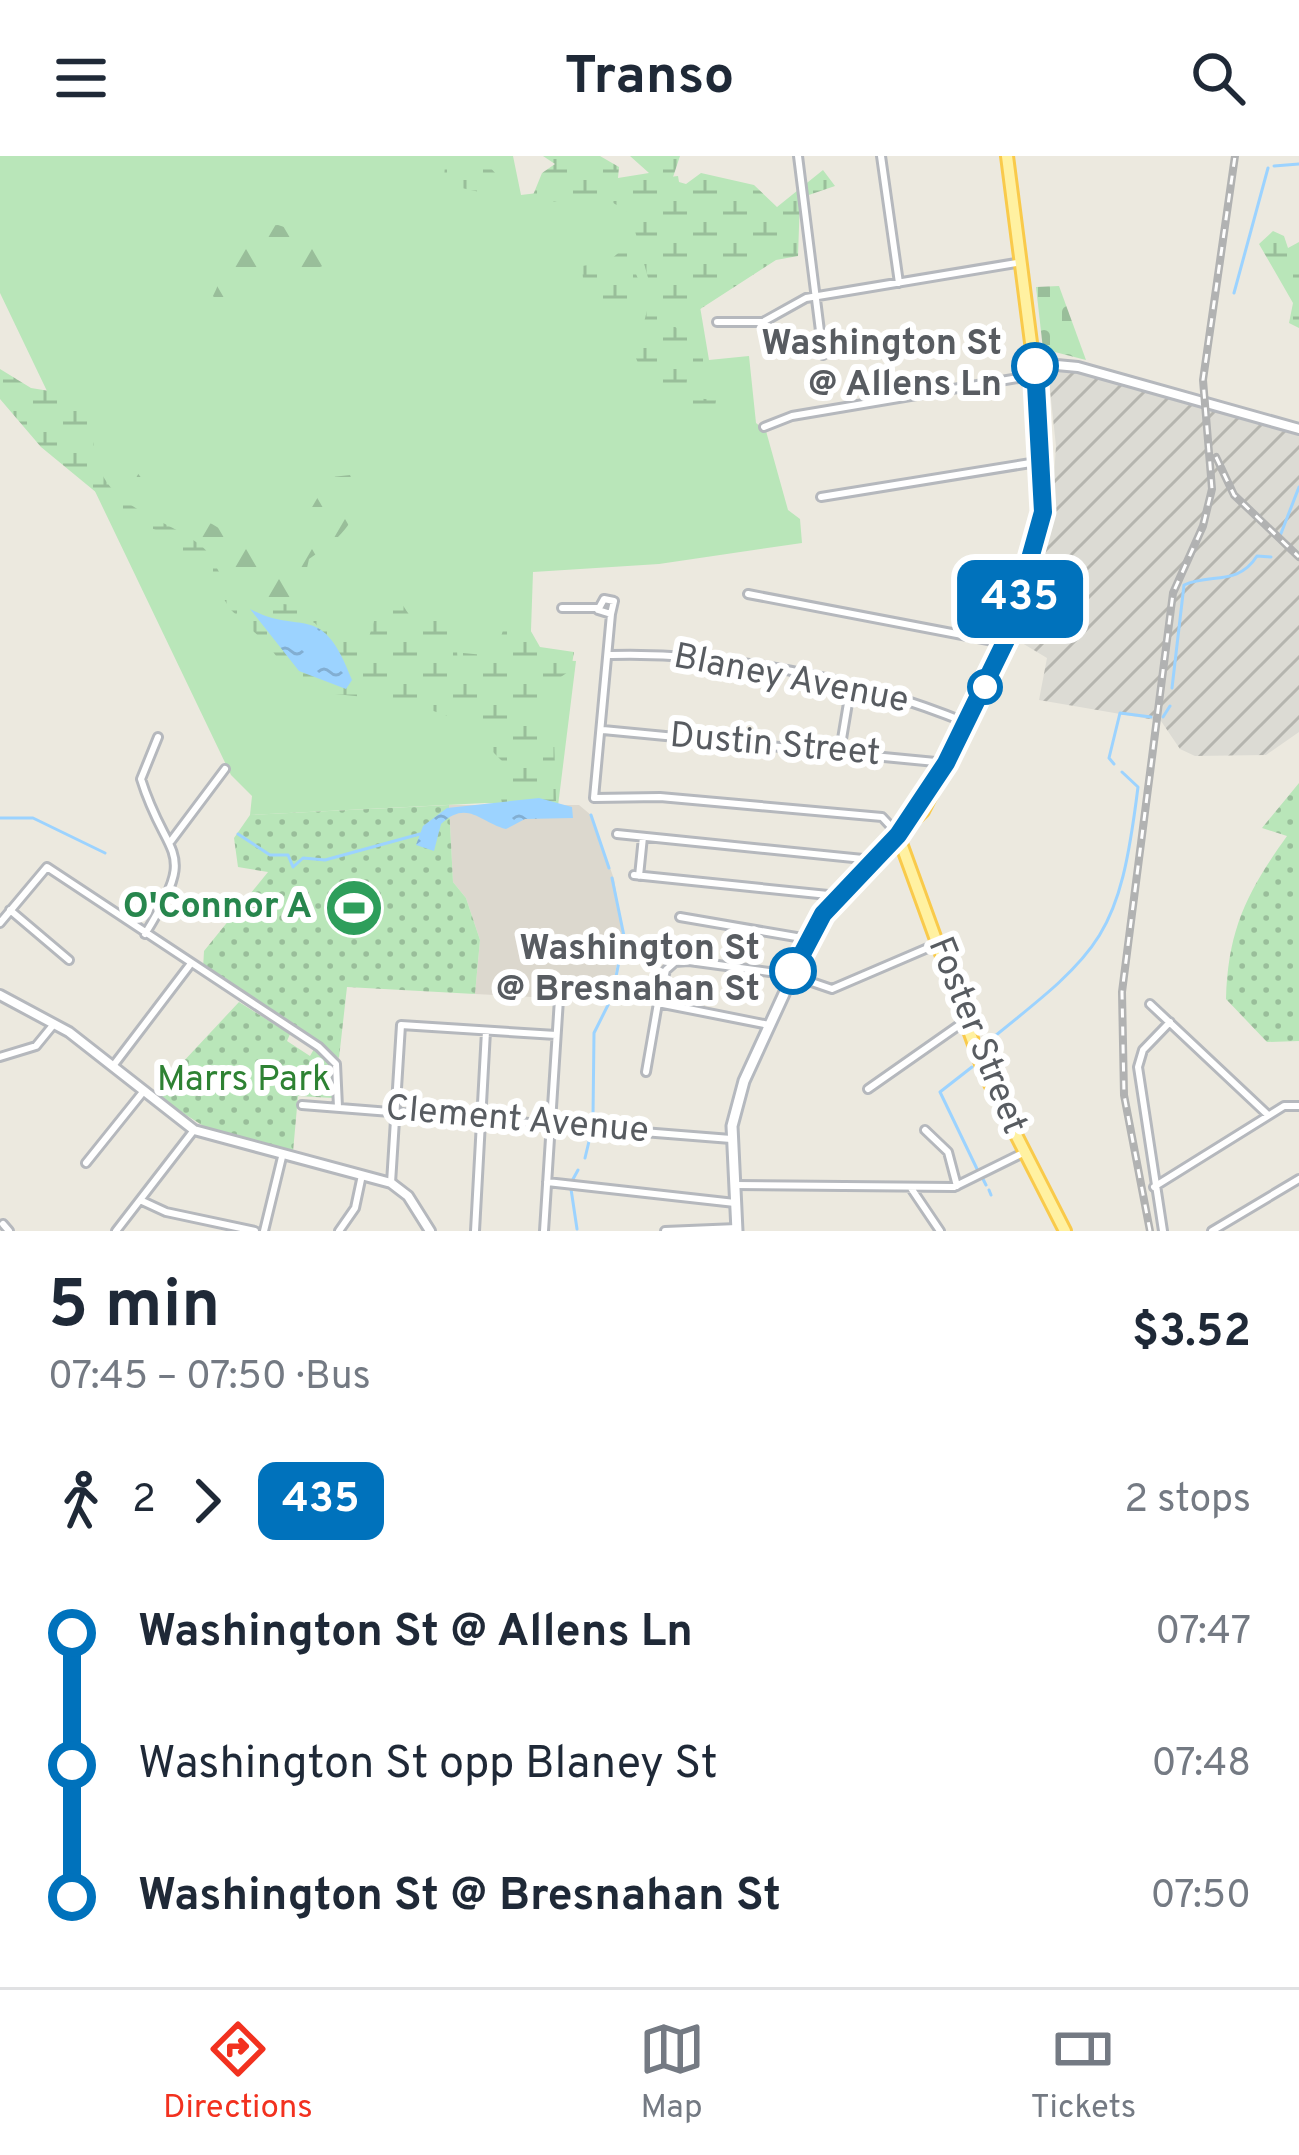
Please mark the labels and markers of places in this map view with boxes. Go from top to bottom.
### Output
place label: Washington St @ Allens Ln [761,322,1002,409]
marker: Washington St @ Allens Ln [1013,344,1057,388]
unlabelled marker [969,671,1001,703]
sports icon: O'Connor A [323,877,385,939]
place label: O'Connor A [123,885,312,931]
place label: Washington St @ Bresnahan St [495,927,760,1014]
marker: Washington St @ Bresnahan St [771,949,815,993]

